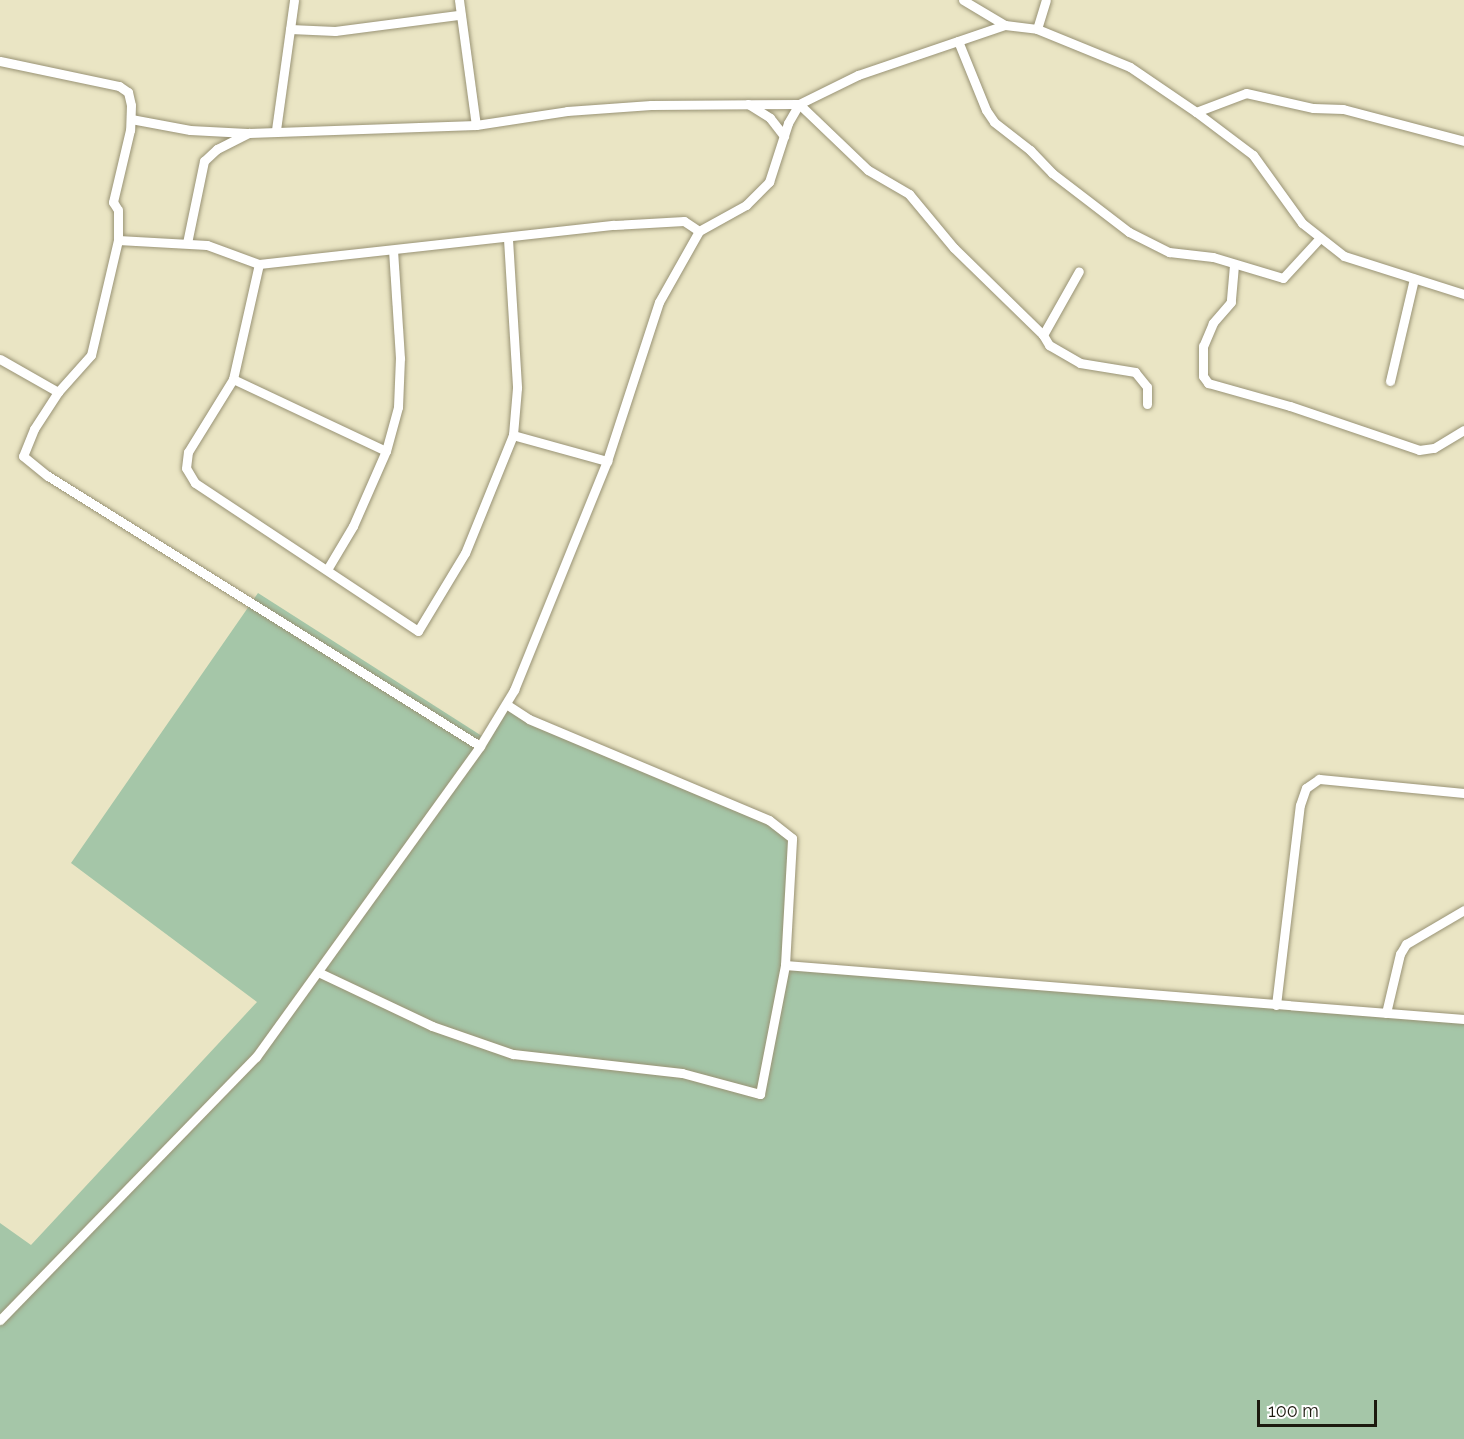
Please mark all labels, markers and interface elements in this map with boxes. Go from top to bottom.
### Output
scale bar [1260,1388,1380,1426]
text: 100 m [1268,1400,1319,1421]

